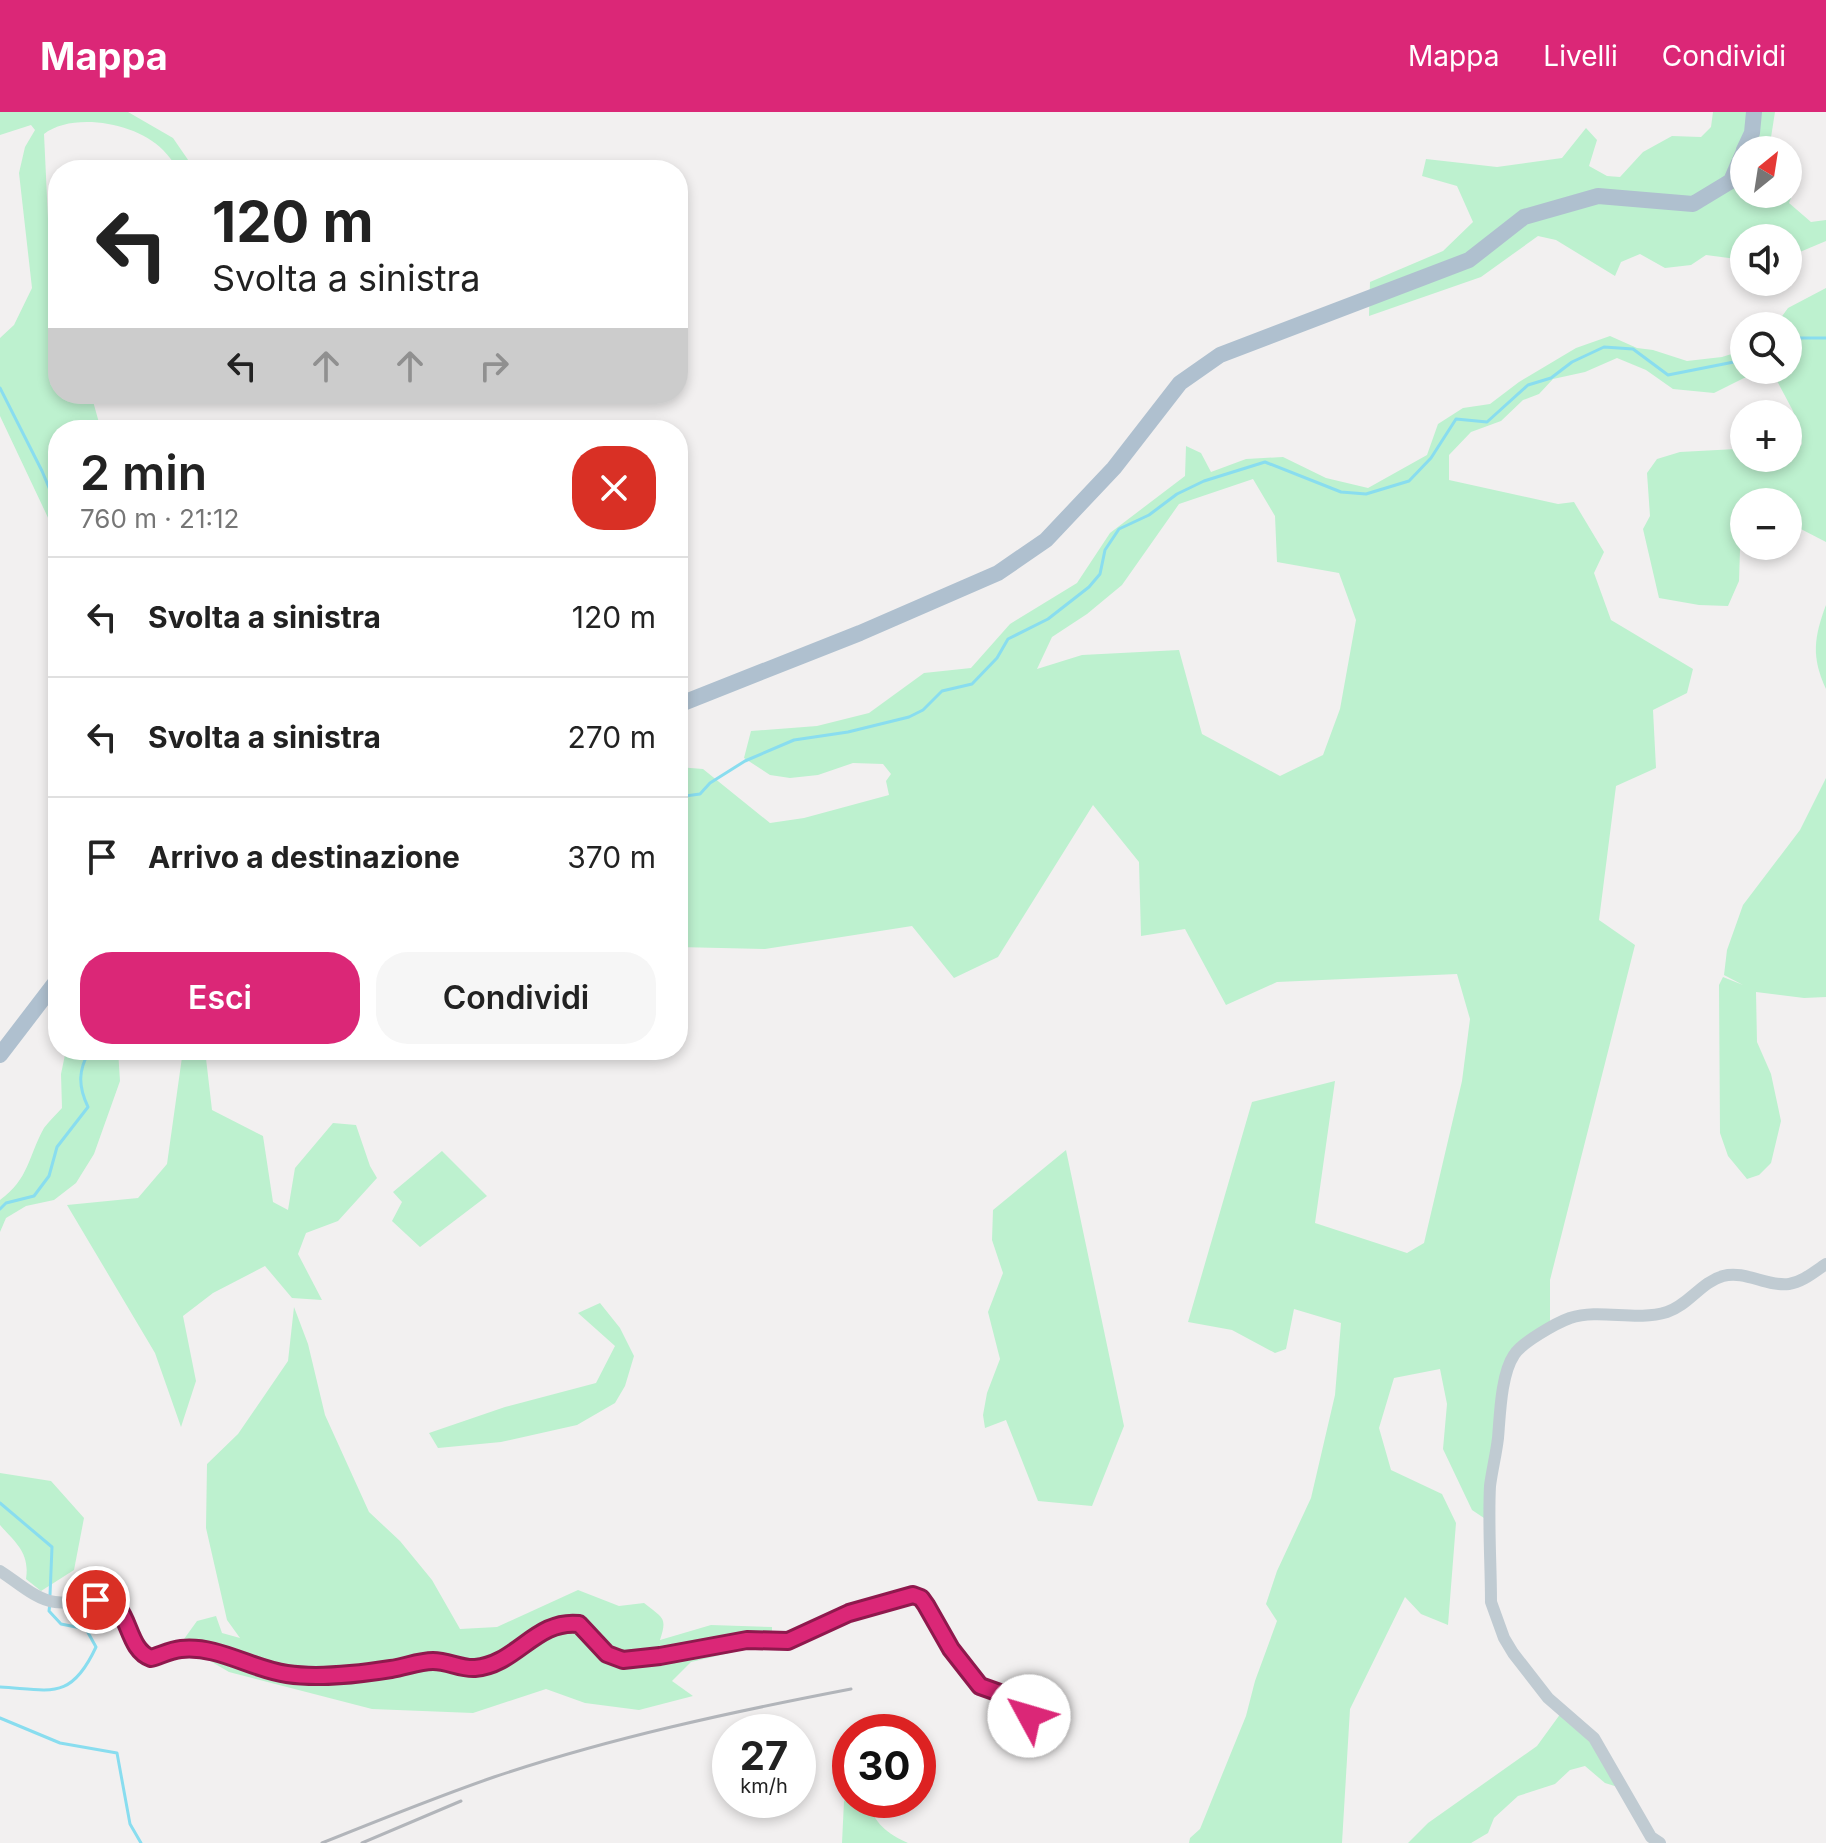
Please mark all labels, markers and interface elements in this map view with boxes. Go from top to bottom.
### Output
text: Mappa [40,33,168,79]
text: Mappa [1408,39,1499,73]
text: Livelli [1543,39,1618,73]
text: Condividi [1662,39,1786,73]
north arrow [1730,136,1802,208]
map controls [1730,136,1802,560]
text: 120 m [212,188,374,256]
icon: left [80,192,184,296]
button: sound [1730,224,1802,296]
text: Svolta a sinistra [212,256,480,300]
button: search [1730,312,1802,384]
icon: left [220,344,264,388]
icon: ahead [304,344,348,388]
icon: ahead [388,344,432,388]
icon: right [472,344,516,388]
button: + [1730,400,1802,472]
text: 2 min [80,443,207,502]
button: close [572,446,656,530]
button: − [1730,488,1802,560]
text: 760 m · 21:12 [80,503,239,534]
icon: left [80,595,124,639]
text: Svolta a sinistra [148,599,381,635]
text: 120 m [572,599,656,635]
icon: left [80,715,124,759]
text: Svolta a sinistra [148,719,381,755]
text: 270 m [568,719,656,755]
icon: arrive [80,835,124,879]
text: Arrivo a destinazione [148,839,460,875]
text: 370 m [567,839,656,875]
button: Esci [80,952,360,1044]
button: Condividi [376,952,656,1044]
pin [62,1566,130,1634]
icon: arrive [74,1578,118,1622]
position arrow [987,1674,1071,1758]
speed limit sign: 30 [832,1714,936,1818]
text: 27 [740,1731,788,1780]
text: km/h [740,1774,788,1798]

